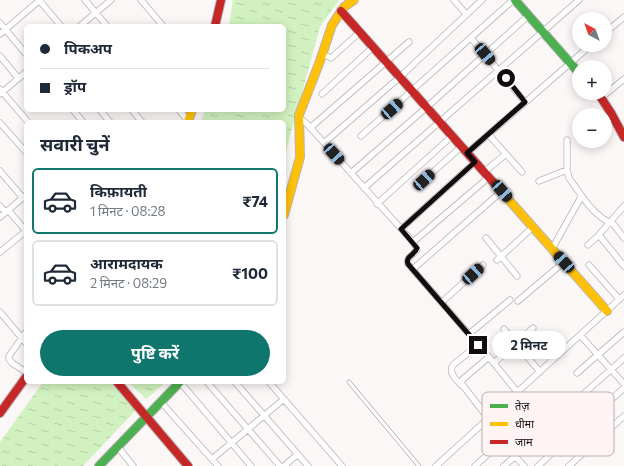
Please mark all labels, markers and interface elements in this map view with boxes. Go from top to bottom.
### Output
north arrow [572,12,612,52]
map controls [572,12,612,148]
text: पिकअप [64,39,112,57]
car [473,41,497,67]
button: + [572,60,612,100]
route start [497,69,515,87]
text: ड्रॉप [64,77,86,95]
car [379,97,405,121]
button: − [572,108,612,148]
text: सवारी चुनें [40,133,110,155]
car [322,141,346,167]
car [411,168,437,192]
car [490,178,514,204]
text: किफ़ायती [90,182,147,200]
icon: car [42,183,78,219]
text: ₹74 [242,192,268,210]
text: 1 मिनट · 08:28 [90,203,166,219]
car [552,249,576,275]
text: आरामदायक [90,254,163,272]
icon: car [42,255,78,291]
car [460,262,486,286]
text: ₹100 [232,264,268,282]
text: 2 मिनट · 08:29 [90,275,167,291]
button: पुष्टि करें [40,330,270,376]
callout: 2 मिनट [492,331,566,359]
route end [469,336,487,354]
text: 2 मिनट [510,337,548,353]
legend [482,392,614,456]
text: तेज़ [515,399,530,412]
text: धीमा [515,417,534,430]
text: जाम [515,435,533,448]

